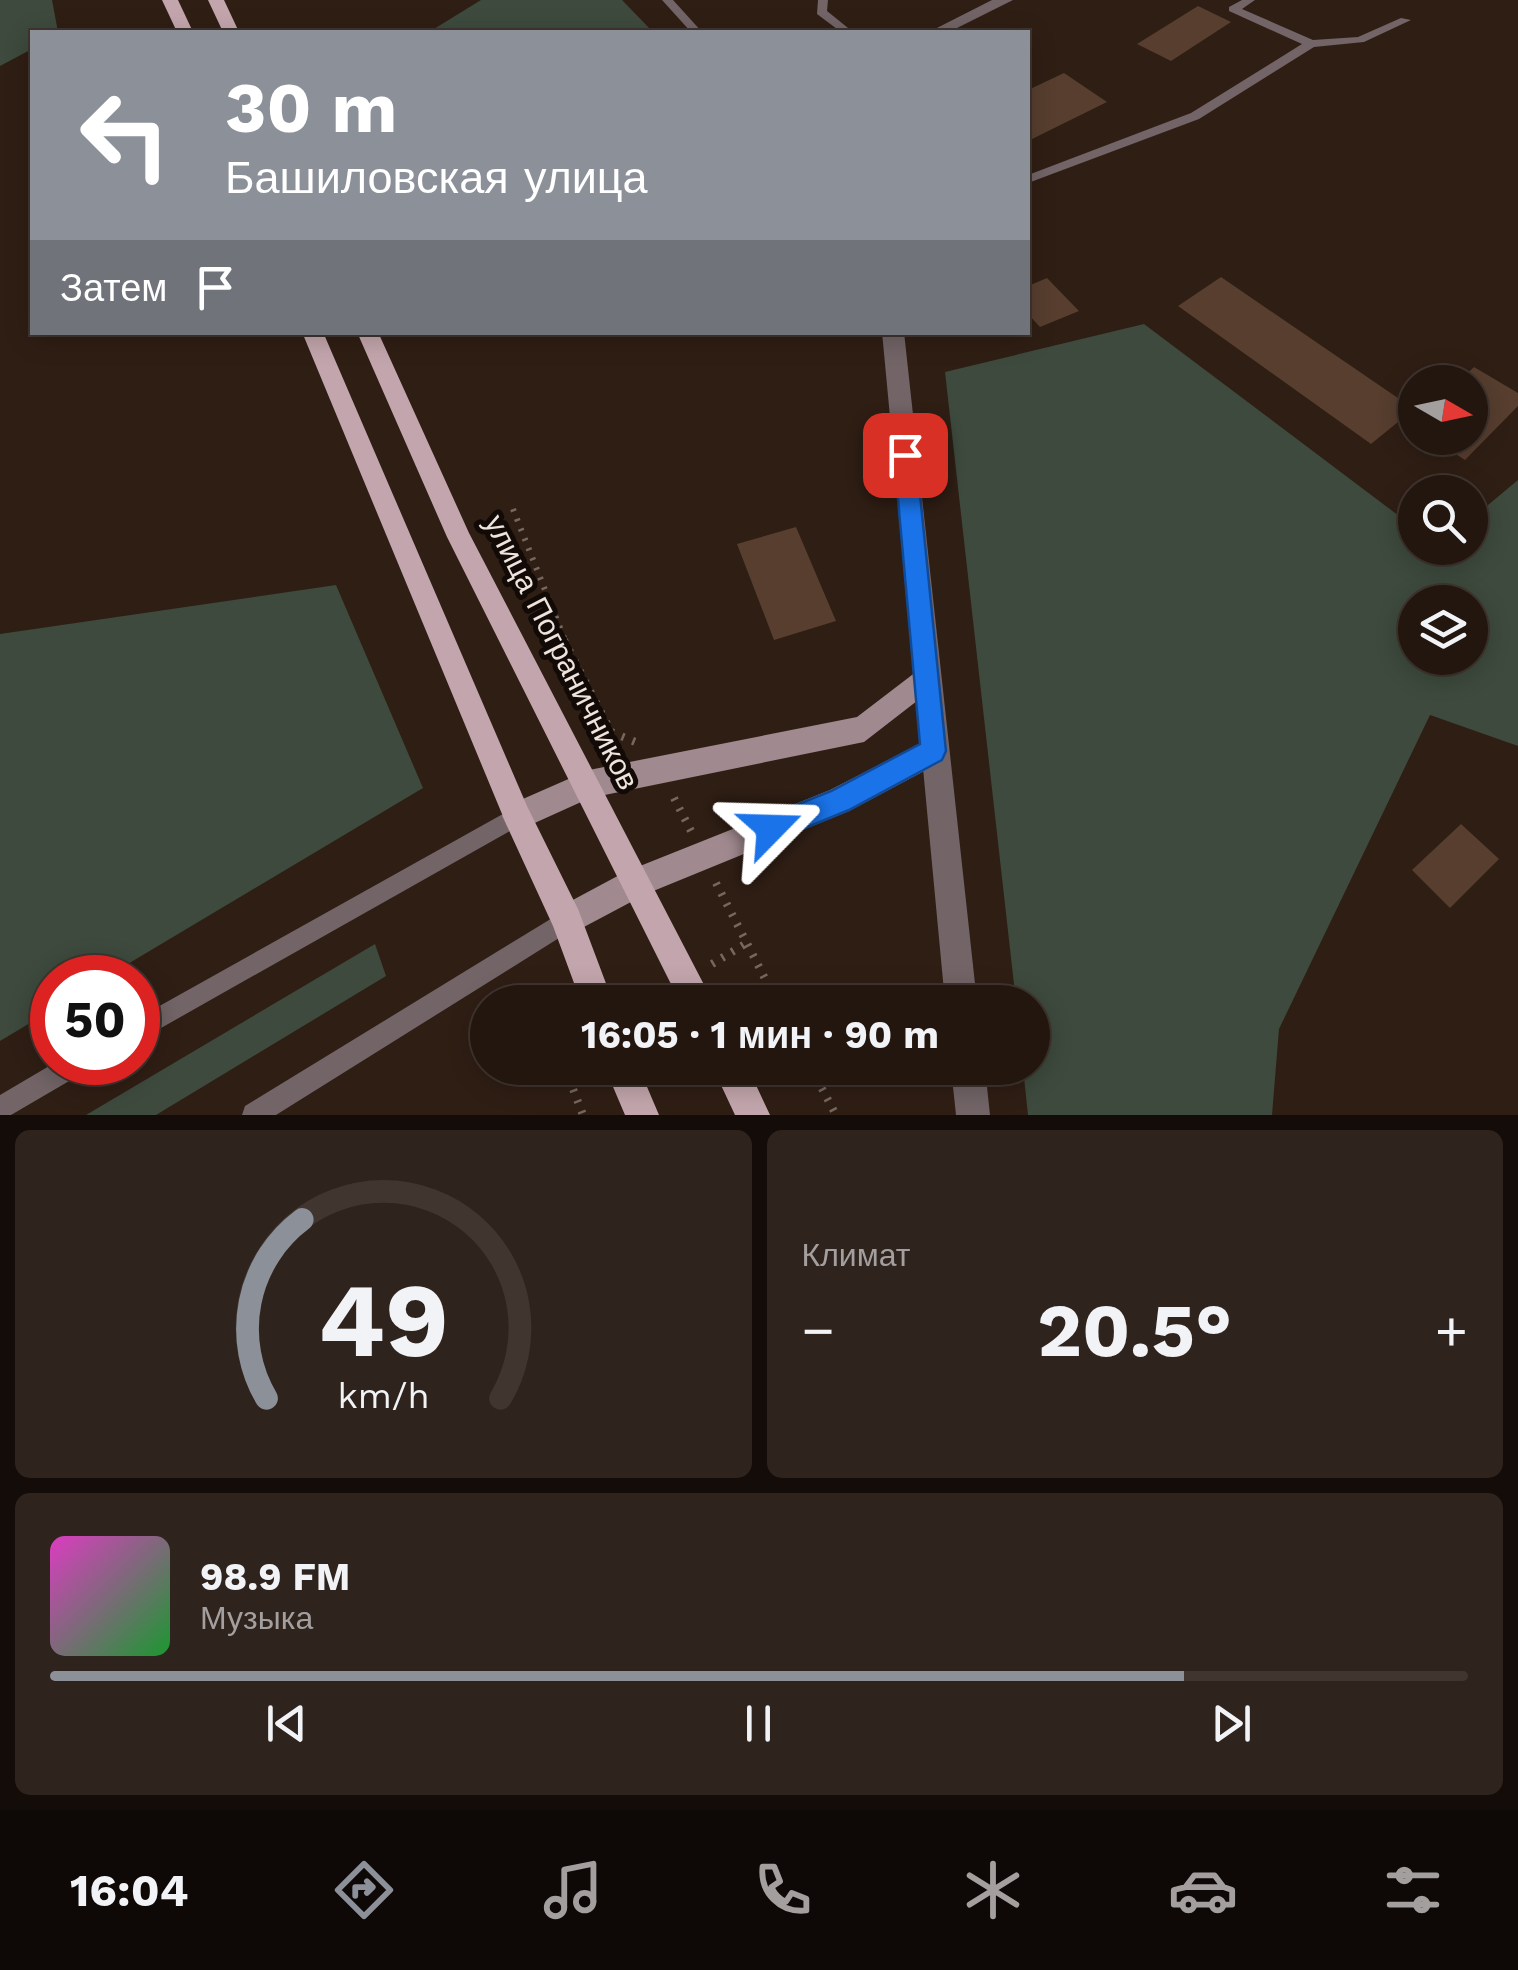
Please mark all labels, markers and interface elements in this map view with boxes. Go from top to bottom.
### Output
text: 30 m [225,67,397,149]
icon: left [60,70,190,200]
text: Башиловская улица [225,151,648,204]
icon: arrive [188,260,243,315]
text: Затем [60,266,168,310]
north arrow [1398,365,1488,455]
map controls [1398,365,1488,675]
pin [863,413,948,498]
icon: arrive [878,428,933,483]
button: search [1398,475,1488,565]
street label: улица Пограничников [477,509,647,795]
button: layers [1398,585,1488,675]
position arrow [719,776,823,880]
speed limit sign: 50 [30,955,160,1085]
text: 16:05 · 1 мин · 90 m [581,1013,939,1057]
text: Климат [802,1236,910,1274]
text: 49 [318,1259,449,1381]
text: 20.5° [1037,1286,1232,1374]
text: − [802,1298,835,1362]
text: + [1435,1298,1468,1362]
text: km/h [337,1375,429,1417]
text: 98.9 FM [200,1555,350,1599]
text: Музыка [200,1599,313,1637]
icon: previous [259,1696,314,1751]
icon: pause [731,1696,786,1751]
icon: next [1204,1696,1259,1751]
icon: directions [329,1855,399,1925]
icon: music [538,1855,608,1925]
icon: phone [748,1855,818,1925]
icon: climate [958,1855,1028,1925]
icon: car [1168,1855,1238,1925]
icon: filters [1378,1855,1448,1925]
text: 16:04 [70,1864,189,1917]

